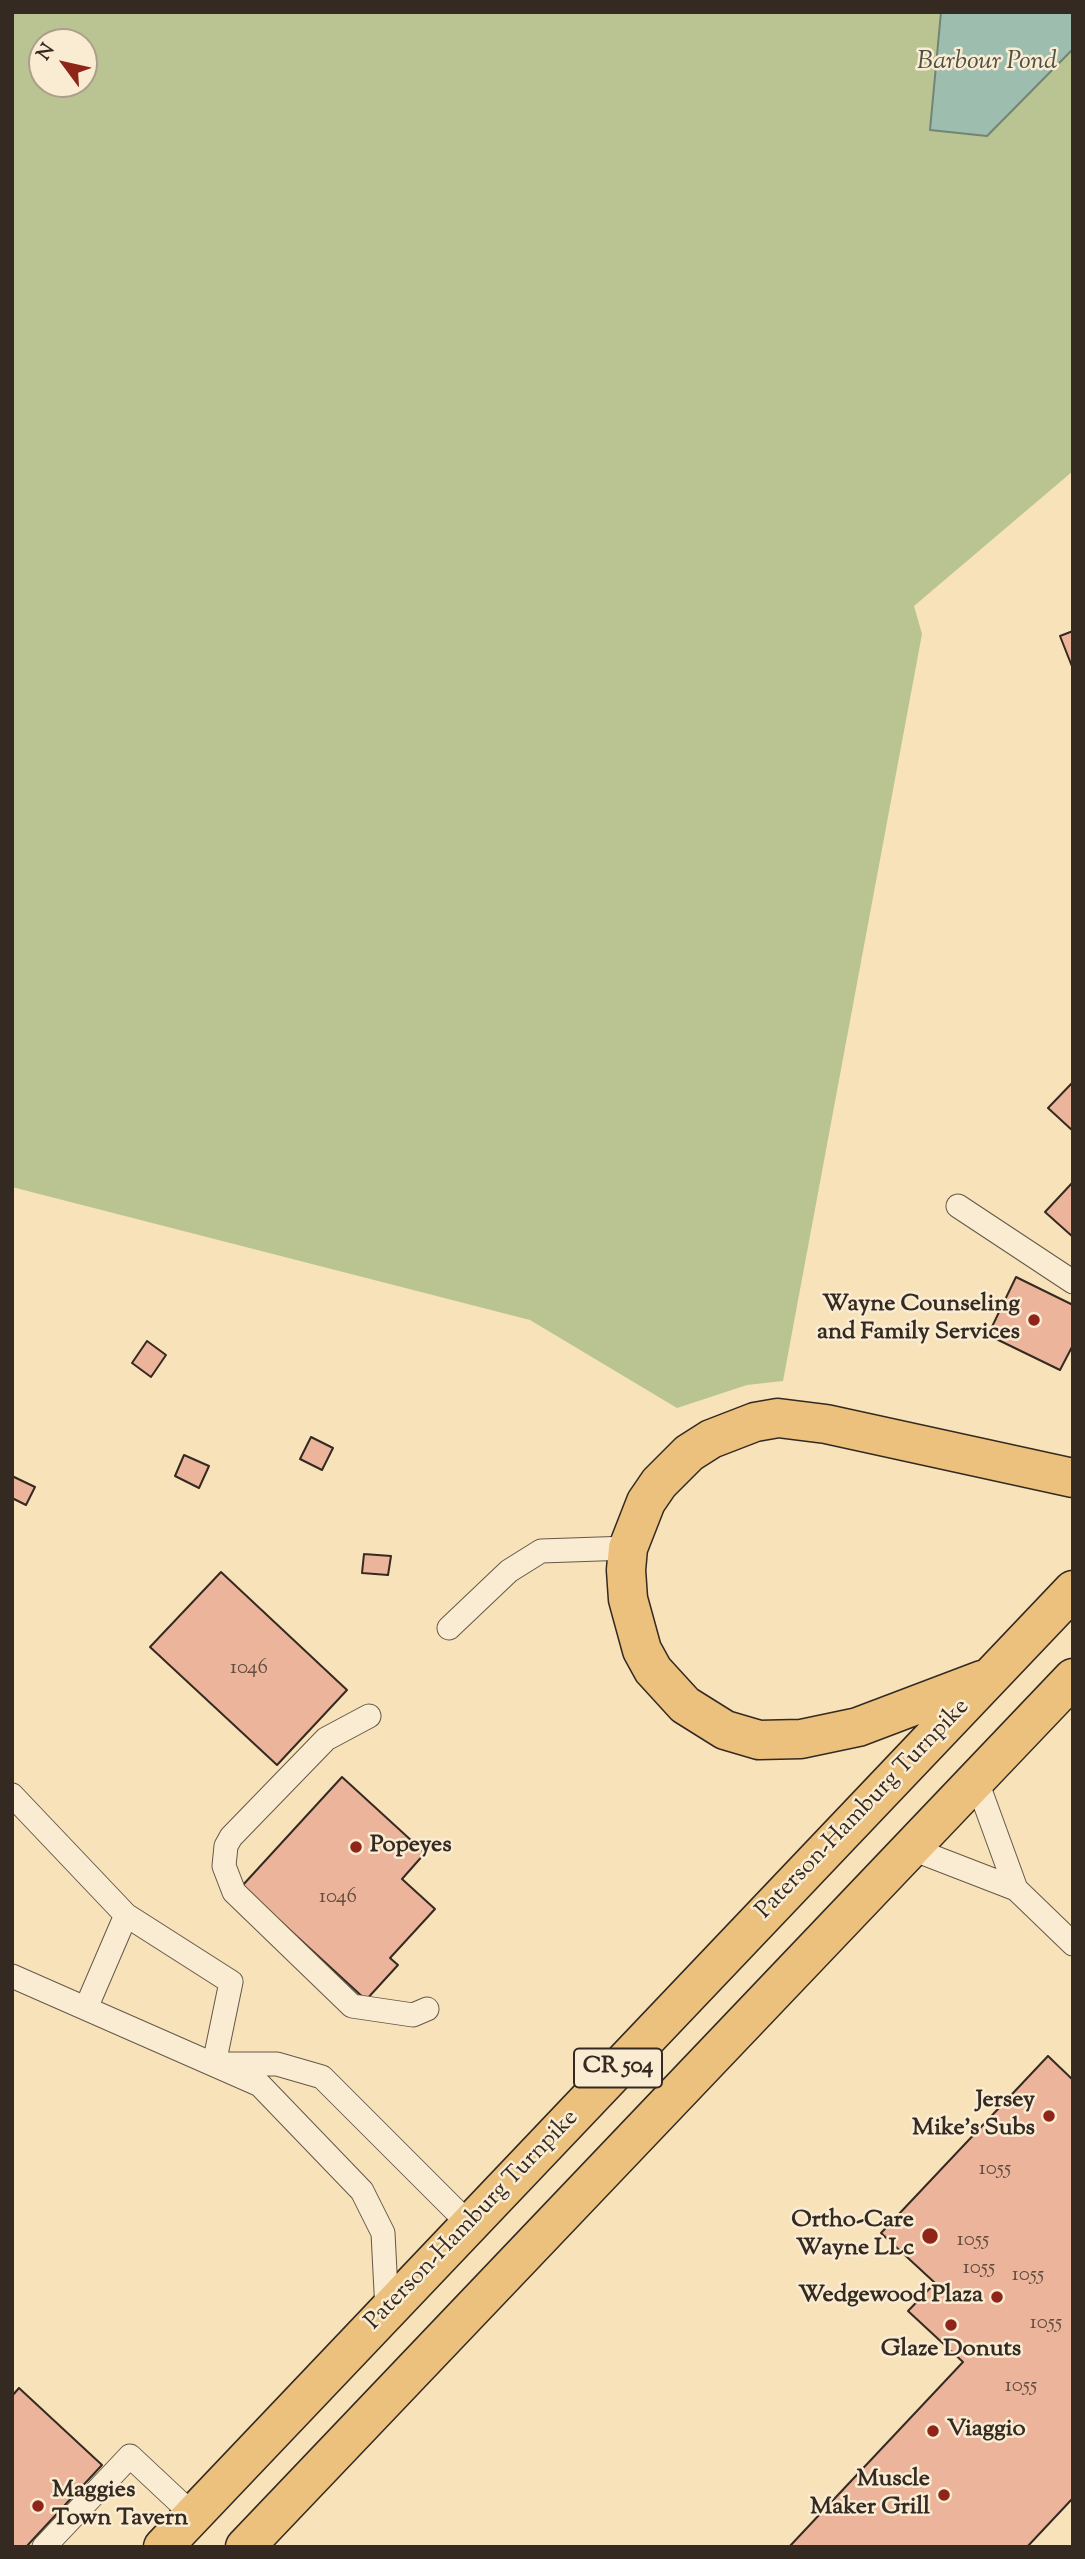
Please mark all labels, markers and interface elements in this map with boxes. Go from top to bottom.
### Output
north arrow [28,28,98,98]
text: N [31,39,62,66]
water label: Barbour Pond [917,48,1057,80]
place label: Wayne Counseling and Family Services [817,1292,1020,1348]
marker: Wayne Counseling and Family Services [1026,1312,1042,1328]
house number: 1046 [230,1656,268,1682]
street label: Paterson-Hamburg Turnpike [751,1694,977,1926]
place label: Popeyes [370,1833,452,1861]
marker: Popeyes [348,1839,364,1855]
house number: 1046 [319,1885,357,1911]
road number: CR 504 [574,2048,662,2088]
place label: Jersey Mike's Subs [912,2088,1035,2144]
street label: Paterson-Hamburg Turnpike [360,2105,586,2337]
marker: Jersey Mike's Subs [1041,2108,1057,2124]
house number: 1055 [979,2157,1011,2183]
place label: Ortho-Care Wayne LLc [791,2208,914,2264]
marker: Ortho-Care Wayne LLc [920,2226,940,2246]
house number: 1055 [957,2228,989,2254]
house number: 1055 [963,2256,995,2282]
house number: 1055 [1012,2263,1044,2289]
place label: Wedgewood Plaza [798,2283,983,2311]
marker: Wedgewood Plaza [989,2289,1005,2305]
house number: 1055 [1030,2311,1062,2337]
marker: Glaze Donuts [943,2317,959,2333]
place label: Glaze Donuts [881,2337,1021,2365]
house number: 1055 [1005,2374,1037,2400]
place label: Viaggio [947,2417,1026,2445]
marker: Viaggio [925,2423,941,2439]
place label: Muscle Maker Grill [810,2467,930,2523]
place label: Maggies Town Tavern [52,2478,188,2534]
marker: Muscle Maker Grill [936,2487,952,2503]
marker: Maggies Town Tavern [30,2498,46,2514]

